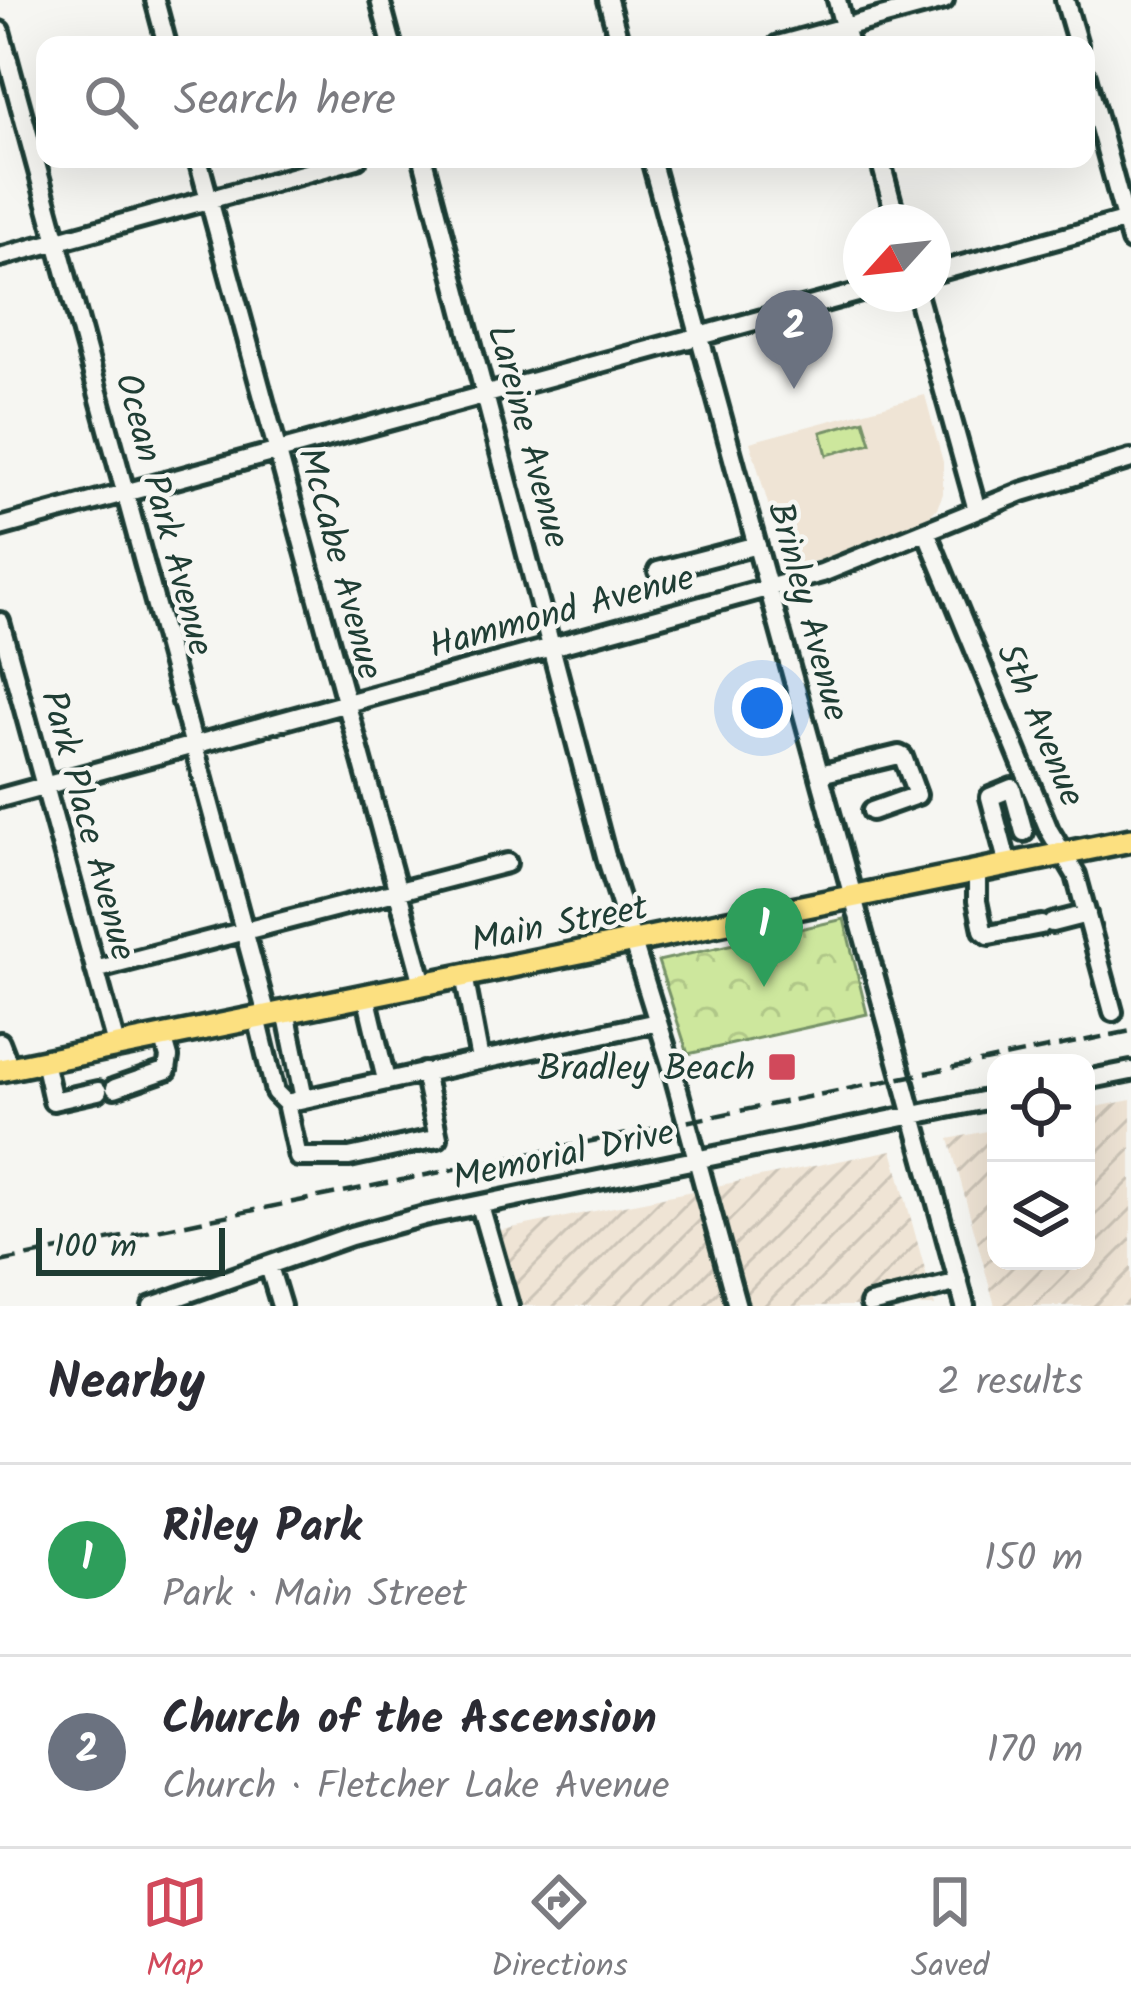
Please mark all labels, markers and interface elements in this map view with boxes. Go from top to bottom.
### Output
search box [36,36,1095,168]
text: Search here [174,66,396,138]
icon: search [78,69,144,135]
north arrow [843,204,951,312]
pin: 2 [755,290,833,389]
street label: Lareine Avenue [469,319,584,555]
street label: Ocean Park Avenue [98,367,228,663]
street label: McCabe Avenue [280,441,397,686]
street label: Brinley Avenue [750,496,863,728]
street label: Hammond Avenue [423,551,701,676]
street label: 5th Avenue [979,635,1099,816]
your location [732,678,792,738]
street label: Park Place Avenue [23,684,150,967]
street label: Main Street [466,880,654,970]
pin: 1 [725,888,803,987]
place label: Bradley Beach [538,1042,755,1099]
marker: Bradley Beach [766,1051,798,1083]
map controls [987,1054,1095,1270]
button: locate [987,1054,1095,1162]
street label: Memorial Drive [448,1105,680,1208]
button: layers [987,1162,1095,1270]
scale bar [36,1222,225,1275]
text: 100 m [54,1222,137,1275]
text: Nearby [48,1344,205,1425]
text: 2 results [938,1353,1083,1415]
text: Riley Park [162,1493,362,1565]
text: 1 [81,1529,93,1591]
text: 150 m [984,1529,1083,1591]
text: Park · Main Street [162,1565,467,1627]
text: Church of the Ascension [162,1685,657,1757]
text: 2 [76,1721,98,1783]
text: 170 m [987,1721,1083,1783]
text: Church · Fletcher Lake Avenue [162,1757,670,1819]
tab: Map [142,1869,208,1994]
tab: Directions [491,1869,628,1994]
tab: Saved [911,1869,989,1994]

